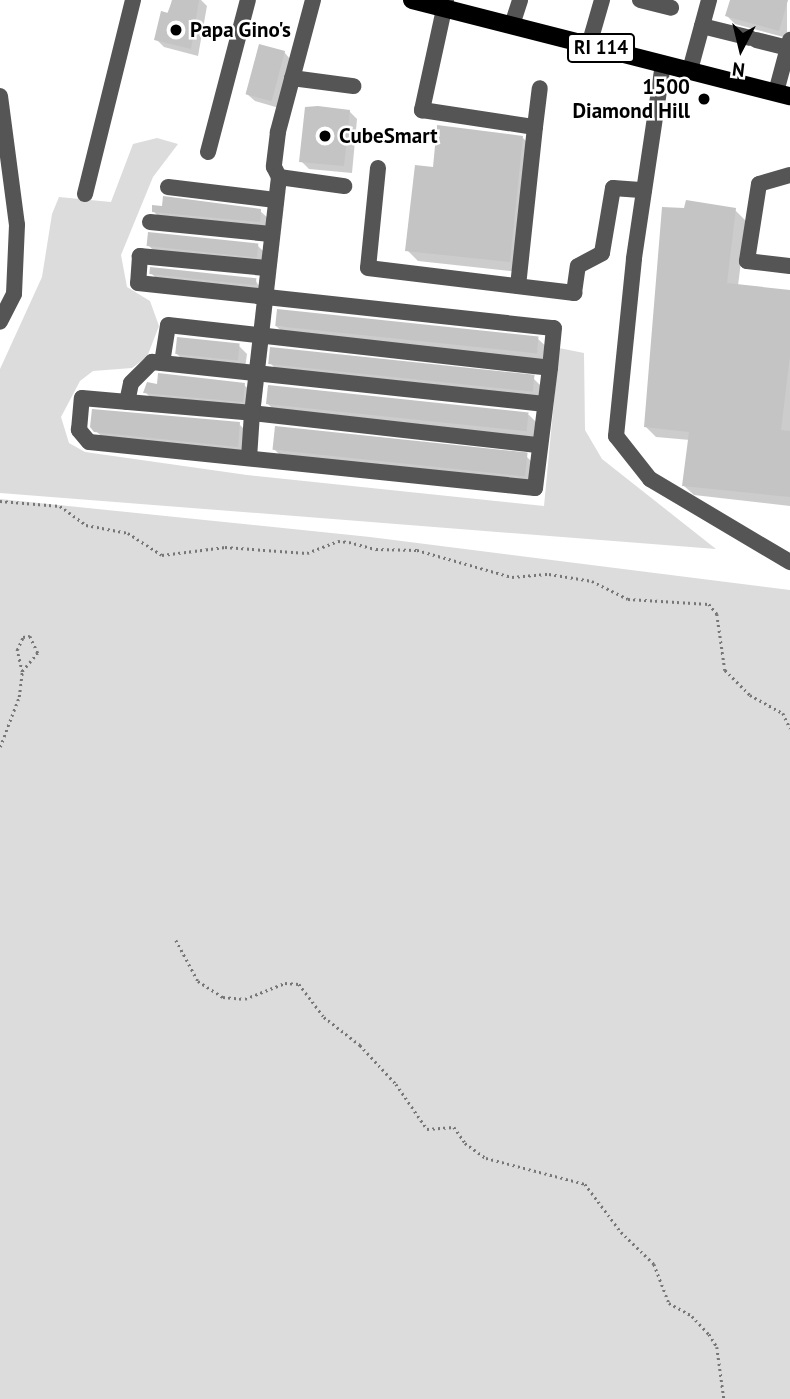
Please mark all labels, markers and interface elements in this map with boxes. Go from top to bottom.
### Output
north arrow [706,14,776,84]
place label: Papa Gino's [190,17,291,43]
marker: Papa Gino's [168,22,184,38]
road number: RI 114 [566,32,636,64]
text: N [731,57,746,83]
place label: 1500 Diamond Hill [572,74,690,124]
marker: 1500 Diamond Hill [696,91,712,107]
place label: CubeSmart [339,123,438,149]
marker: CubeSmart [317,128,333,144]

